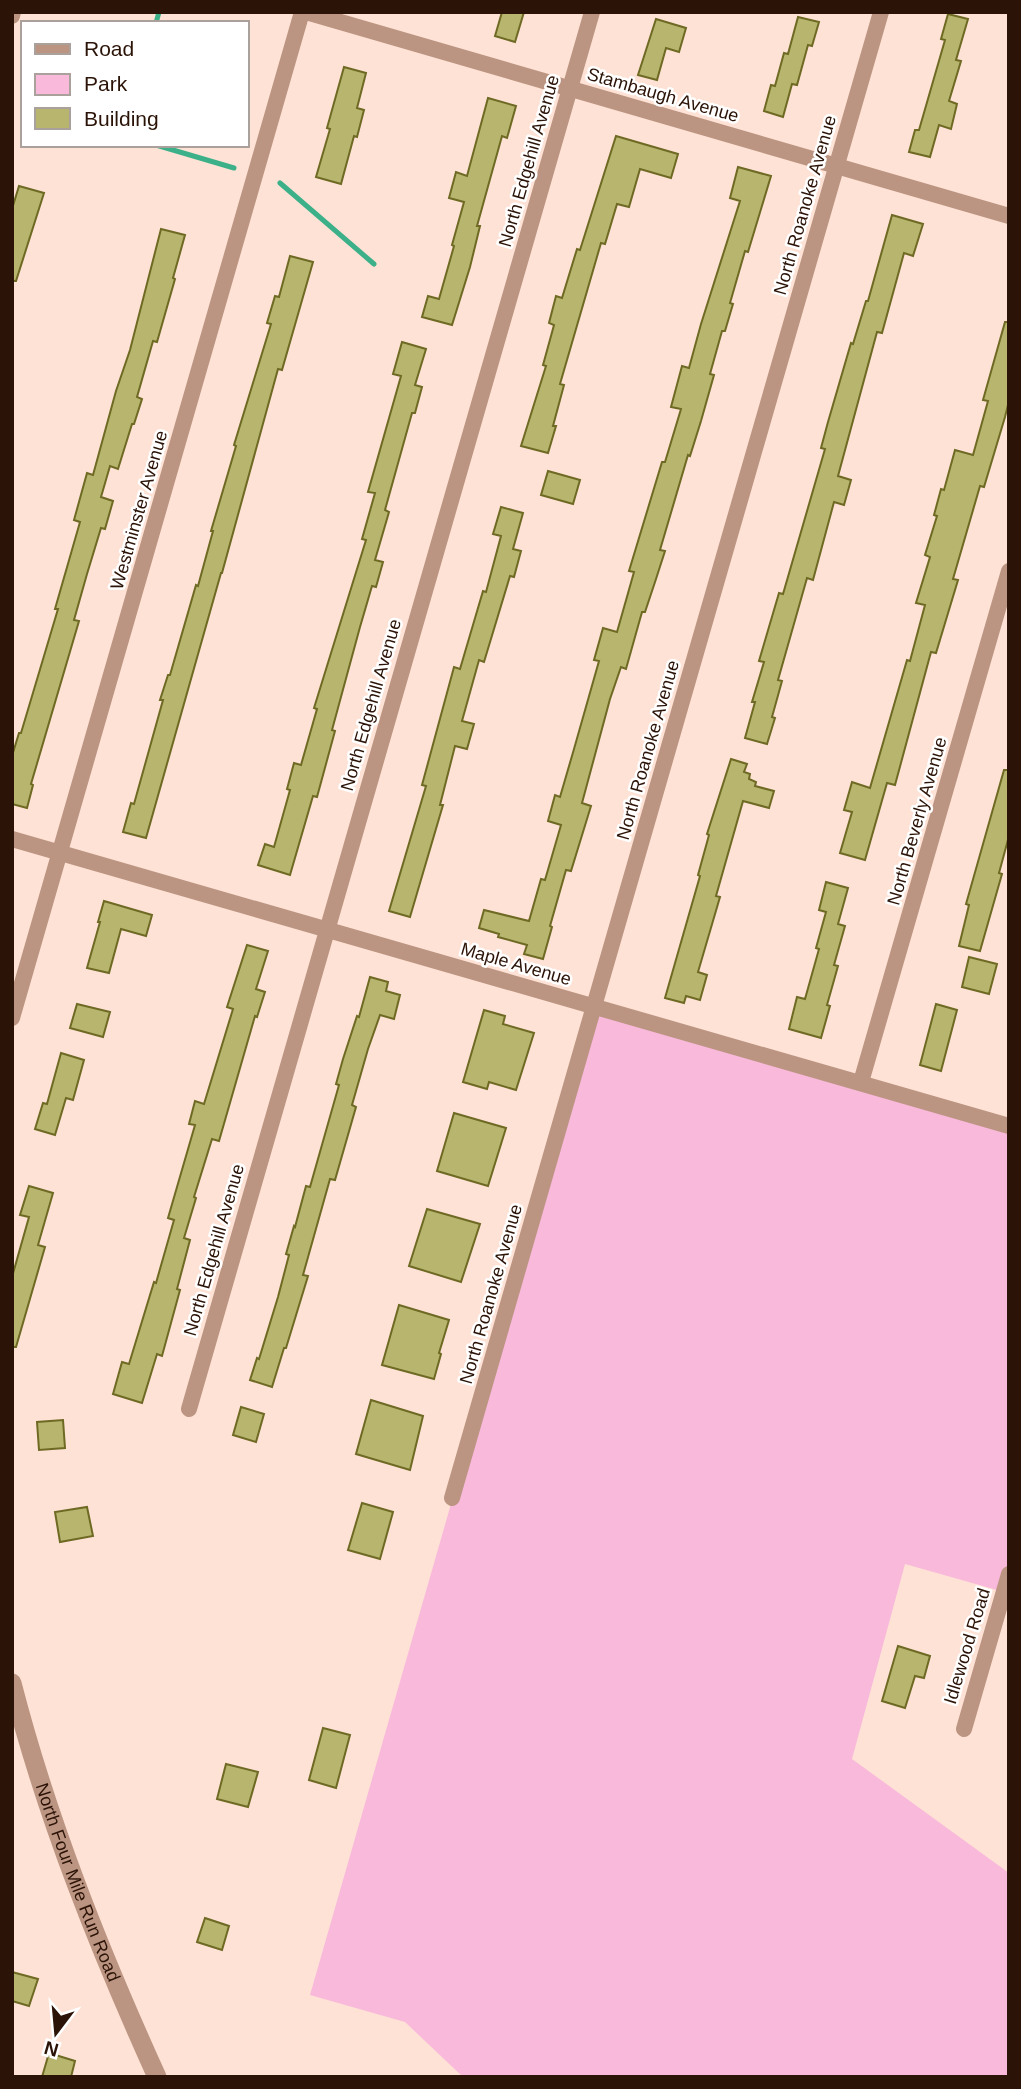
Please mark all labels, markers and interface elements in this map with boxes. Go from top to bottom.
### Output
legend [21,21,248,147]
text: Road [84,37,134,60]
street label: Stambaugh Avenue [585,64,741,126]
text: Park [84,72,128,95]
street label: North Edgehill Avenue [495,73,563,249]
text: Building [84,107,159,130]
street label: North Roanoke Avenue [770,113,840,297]
street label: Westminster Avenue [107,428,171,592]
street label: North Edgehill Avenue [337,617,405,793]
street label: North Roanoke Avenue [613,658,683,842]
street label: North Beverly Avenue [883,735,951,907]
street label: Maple Avenue [459,939,573,989]
street label: North Edgehill Avenue [180,1162,248,1338]
street label: North Roanoke Avenue [456,1202,526,1386]
street label: Idlewood Road [940,1586,994,1706]
street label: North Four Mile Run Road [32,1781,124,1984]
north arrow [21,1998,91,2068]
text: N [42,2037,61,2061]

